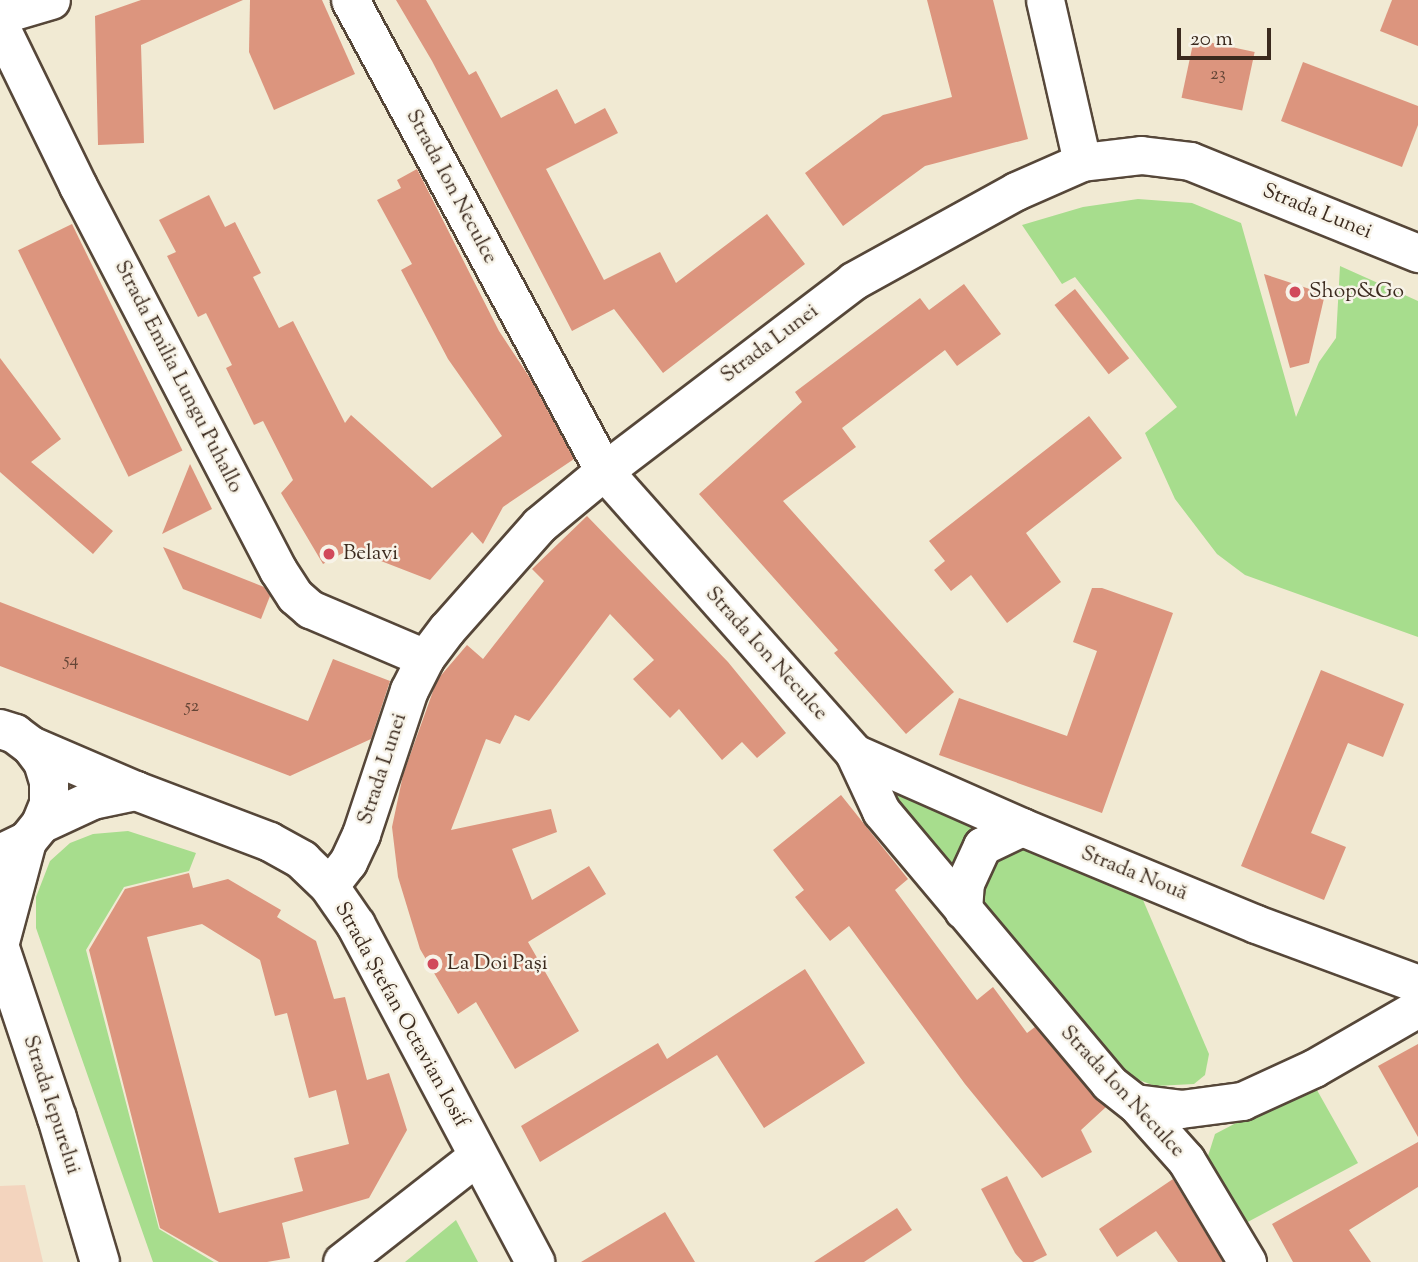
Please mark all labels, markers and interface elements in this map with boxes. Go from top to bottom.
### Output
scale bar [1180,14,1274,58]
text: 20 m [1190,25,1233,55]
house number: 23 [1210,64,1226,86]
street label: Strada Ion Neculce [400,106,502,268]
street label: Strada Lunei [1259,179,1375,245]
street label: Strada Emilia Lungu Puhallo [108,257,248,497]
place label: Shop&Go [1309,279,1404,305]
marker: Shop&Go [1287,284,1303,300]
street label: Strada Lunei [716,299,824,389]
place label: Belavi [343,541,398,567]
marker: Belavi [321,546,337,562]
street label: Strada Ion Neculce [699,582,833,726]
house number: 54 [63,650,79,672]
house number: 52 [185,696,199,718]
street label: Strada Lunei [353,710,413,828]
street label: Strada Nouă [1077,841,1191,907]
street label: Strada Ștefan Octavian Iosif [329,898,473,1132]
place label: La Doi Pași [447,951,548,977]
marker: La Doi Pași [425,956,441,972]
street label: Strada Ion Neculce [1054,1021,1190,1163]
street label: Strada Iepurelui [17,1032,85,1178]

